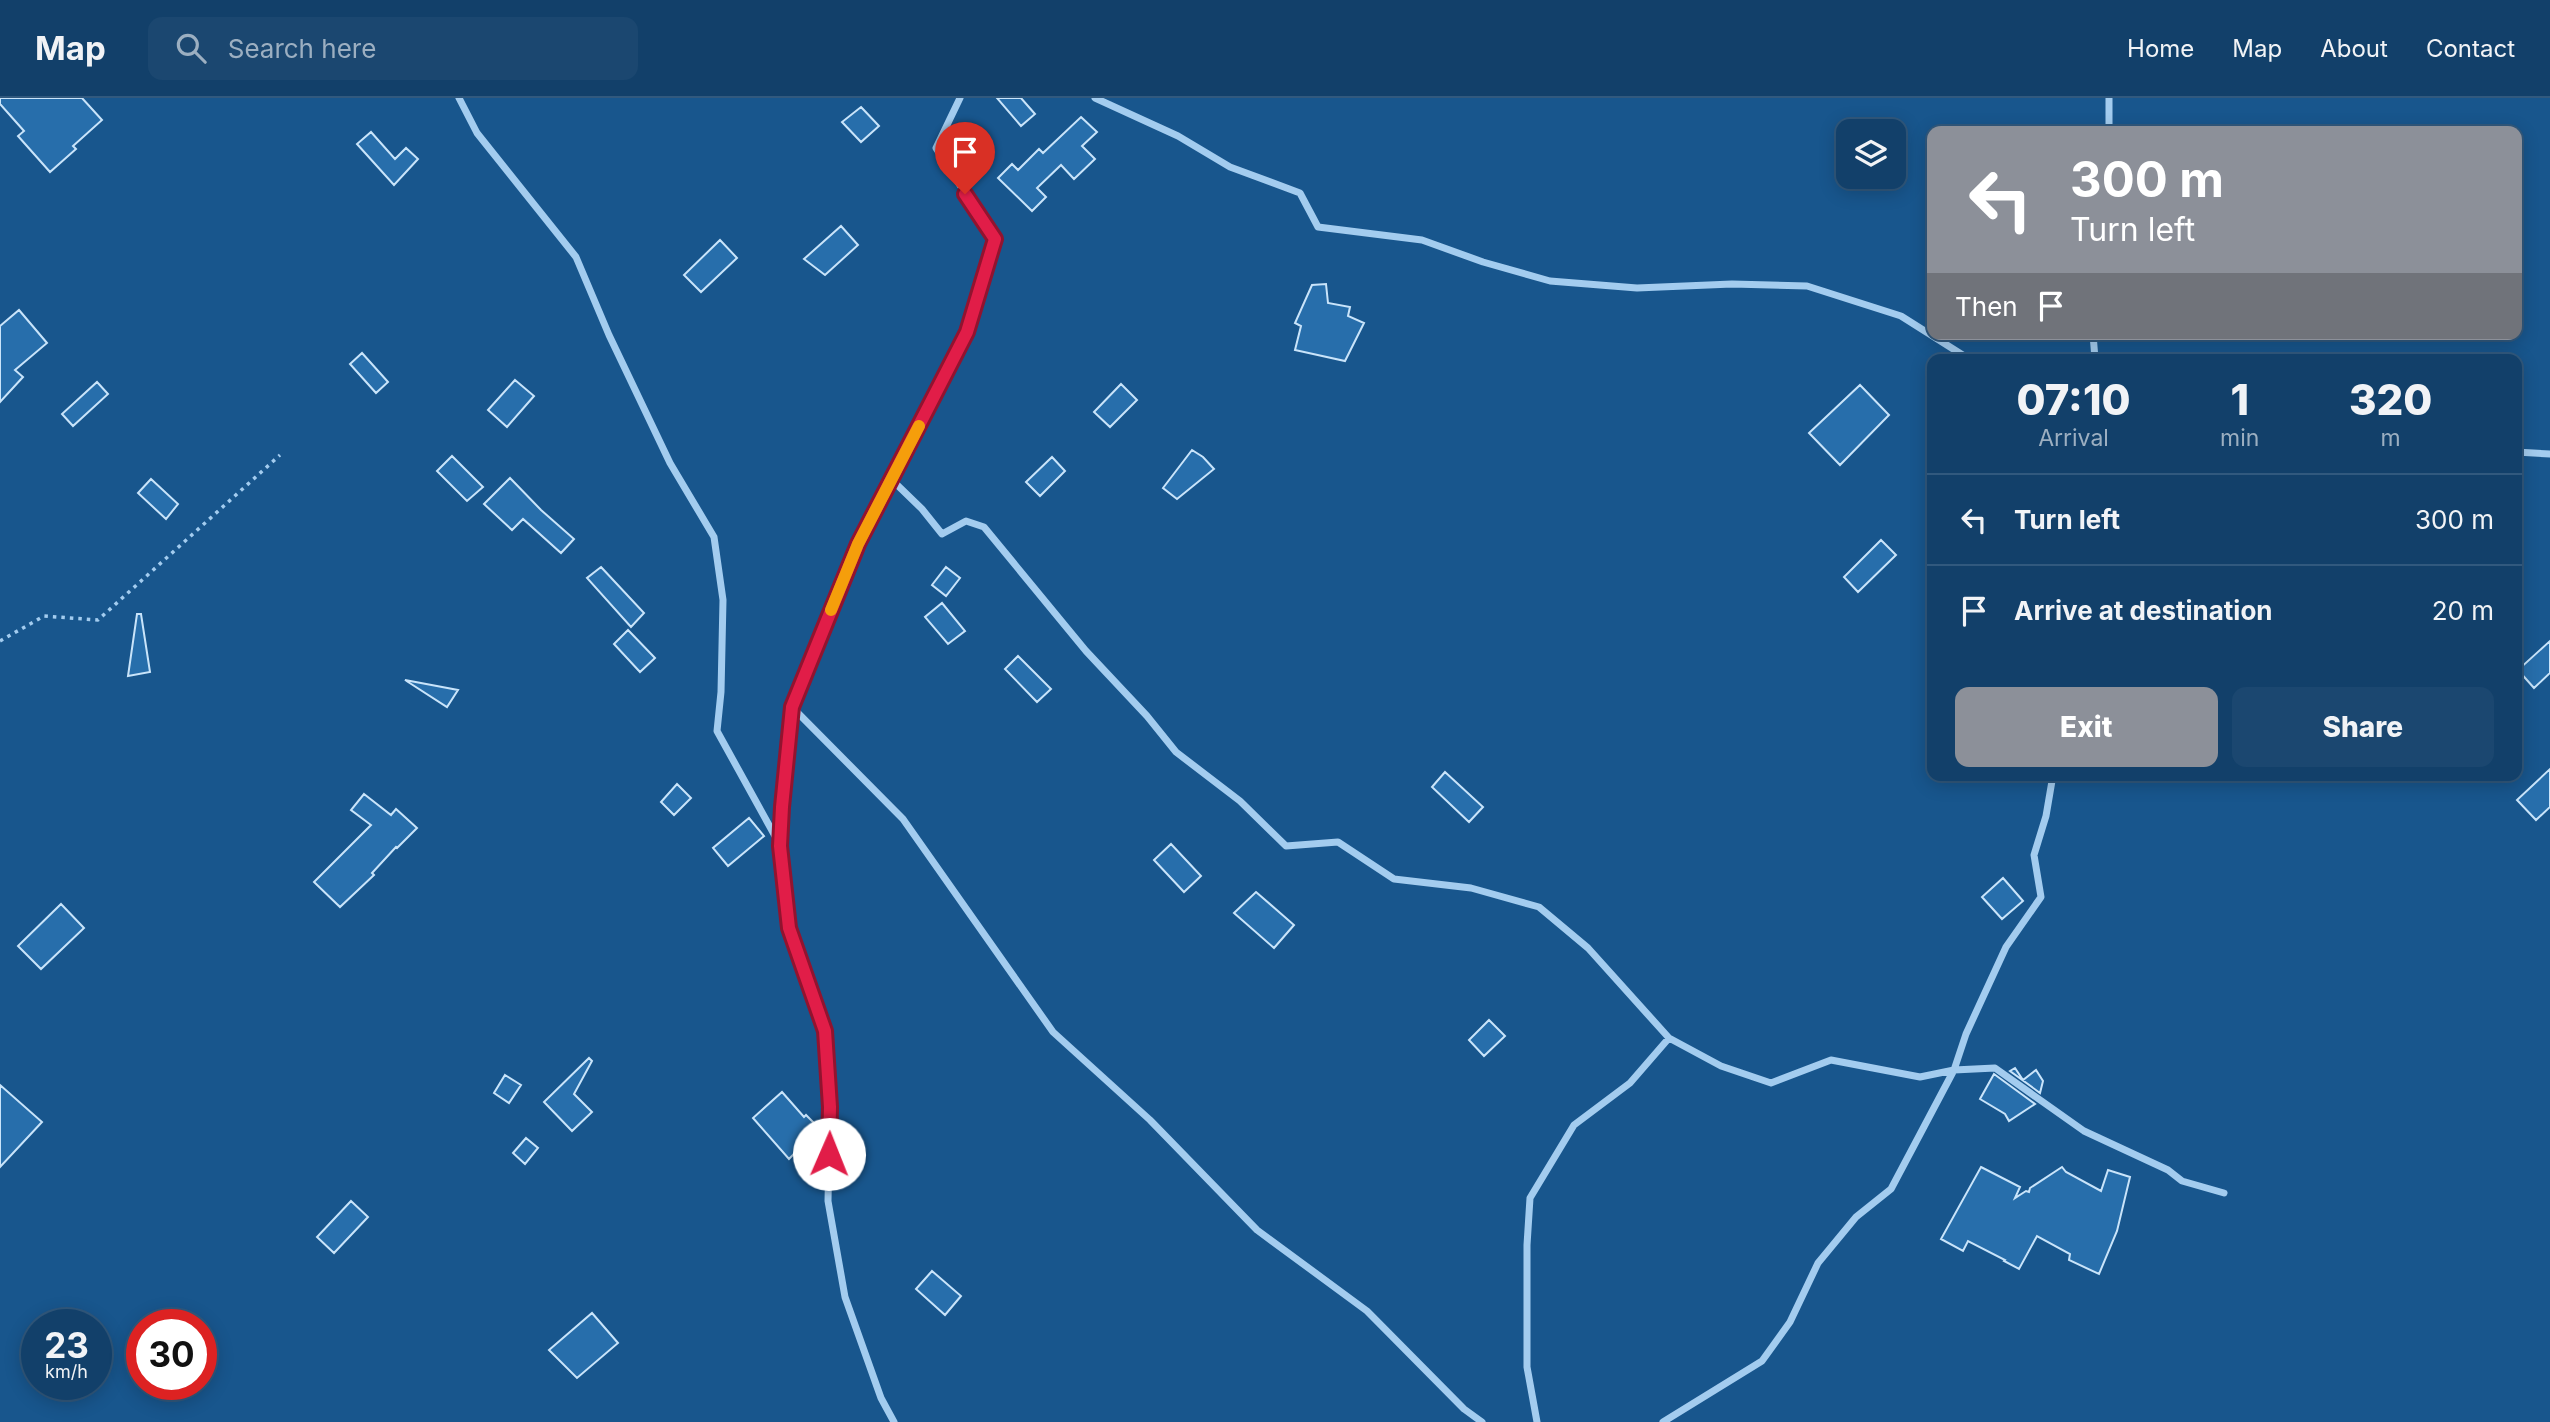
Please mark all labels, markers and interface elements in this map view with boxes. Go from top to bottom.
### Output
search box [148,17,638,80]
text: Map [35,28,106,68]
icon: search [172,29,210,67]
text: Search here [228,33,376,64]
text: Home [2127,34,2194,63]
text: Map [2232,34,2282,63]
text: About [2320,34,2388,63]
text: Contact [2426,34,2515,63]
map controls [1836,119,1906,189]
button: layers [1836,119,1906,189]
pin [935,122,995,194]
icon: arrive [946,133,984,171]
text: 300 m [2070,150,2224,209]
icon: left [1955,154,2046,245]
text: Turn left [2070,210,2195,249]
icon: arrive [2032,287,2070,325]
text: Then [1955,291,2018,322]
text: 07:10 [2017,374,2131,425]
text: 1 [2230,374,2249,425]
text: 320 [2349,374,2432,425]
text: Arrival [2038,424,2109,452]
text: min [2220,424,2259,452]
text: m [2381,424,2401,452]
icon: left [1955,501,1993,539]
text: Turn left [2014,504,2120,535]
text: 300 m [2415,504,2494,535]
icon: arrive [1955,592,1993,630]
text: Arrive at destination [2014,595,2273,626]
text: 20 m [2432,595,2494,626]
button: Exit [1955,687,2218,767]
button: Share [2232,687,2494,767]
position arrow [792,1117,866,1191]
speed limit sign: 30 [126,1309,217,1400]
text: 23 [44,1324,89,1366]
text: km/h [45,1361,88,1382]

